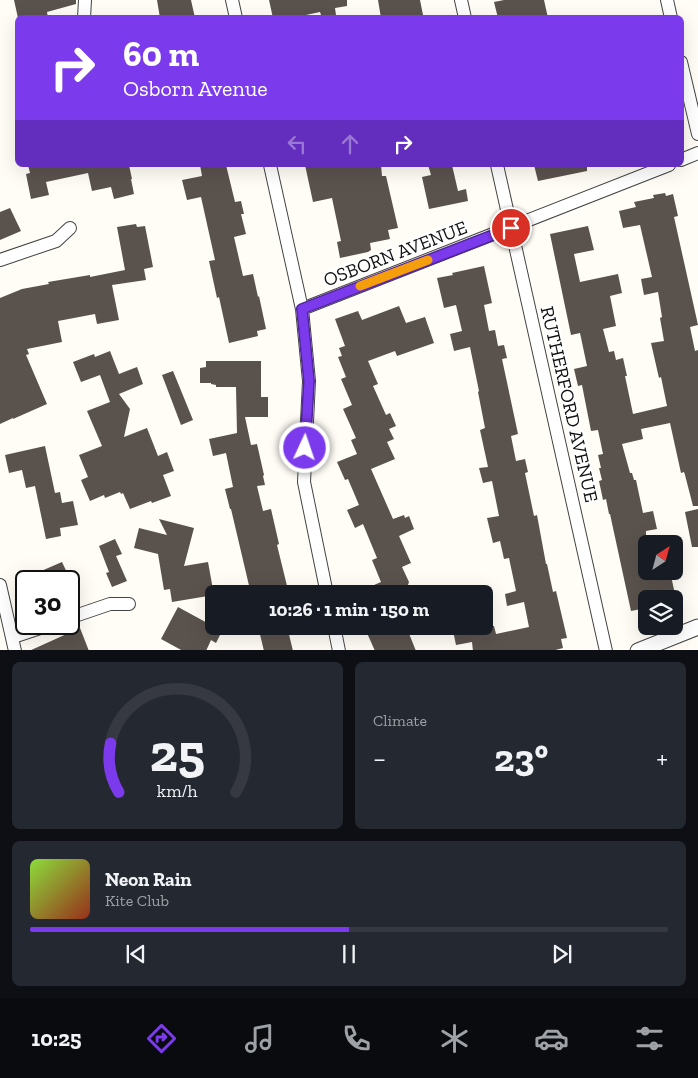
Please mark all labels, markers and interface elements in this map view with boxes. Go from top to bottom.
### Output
text: 60 m [123,33,199,75]
icon: right [40,35,105,100]
text: Osborn Avenue [123,75,268,102]
icon: left [283,130,311,158]
icon: ahead [336,130,364,158]
icon: right [389,130,417,158]
pin [490,207,532,249]
icon: arrive [497,214,525,242]
street label: OSBORN AVENUE [320,216,470,291]
street label: RUTHERFORD AVENUE [536,304,603,504]
position arrow [278,421,330,473]
north arrow [638,535,682,580]
map controls [638,535,683,635]
speed limit sign: 30 [15,570,80,635]
button: layers [638,590,683,635]
text: 10:26 · 1 min · 150 m [269,598,429,621]
text: Climate [373,711,427,730]
text: 25 [150,722,205,784]
text: 23° [494,735,548,781]
text: − [373,742,386,775]
text: + [656,742,668,775]
text: km/h [157,780,198,802]
text: Neon Rain [105,868,192,891]
text: Kite Club [105,891,169,910]
icon: previous [122,940,150,968]
icon: pause [335,940,363,968]
icon: next [548,940,576,968]
icon: directions [144,1021,179,1056]
icon: music [242,1021,277,1056]
icon: phone [339,1021,374,1056]
icon: climate [437,1021,472,1056]
icon: car [534,1021,569,1056]
icon: filters [632,1021,667,1056]
text: 10:25 [31,1025,82,1052]

